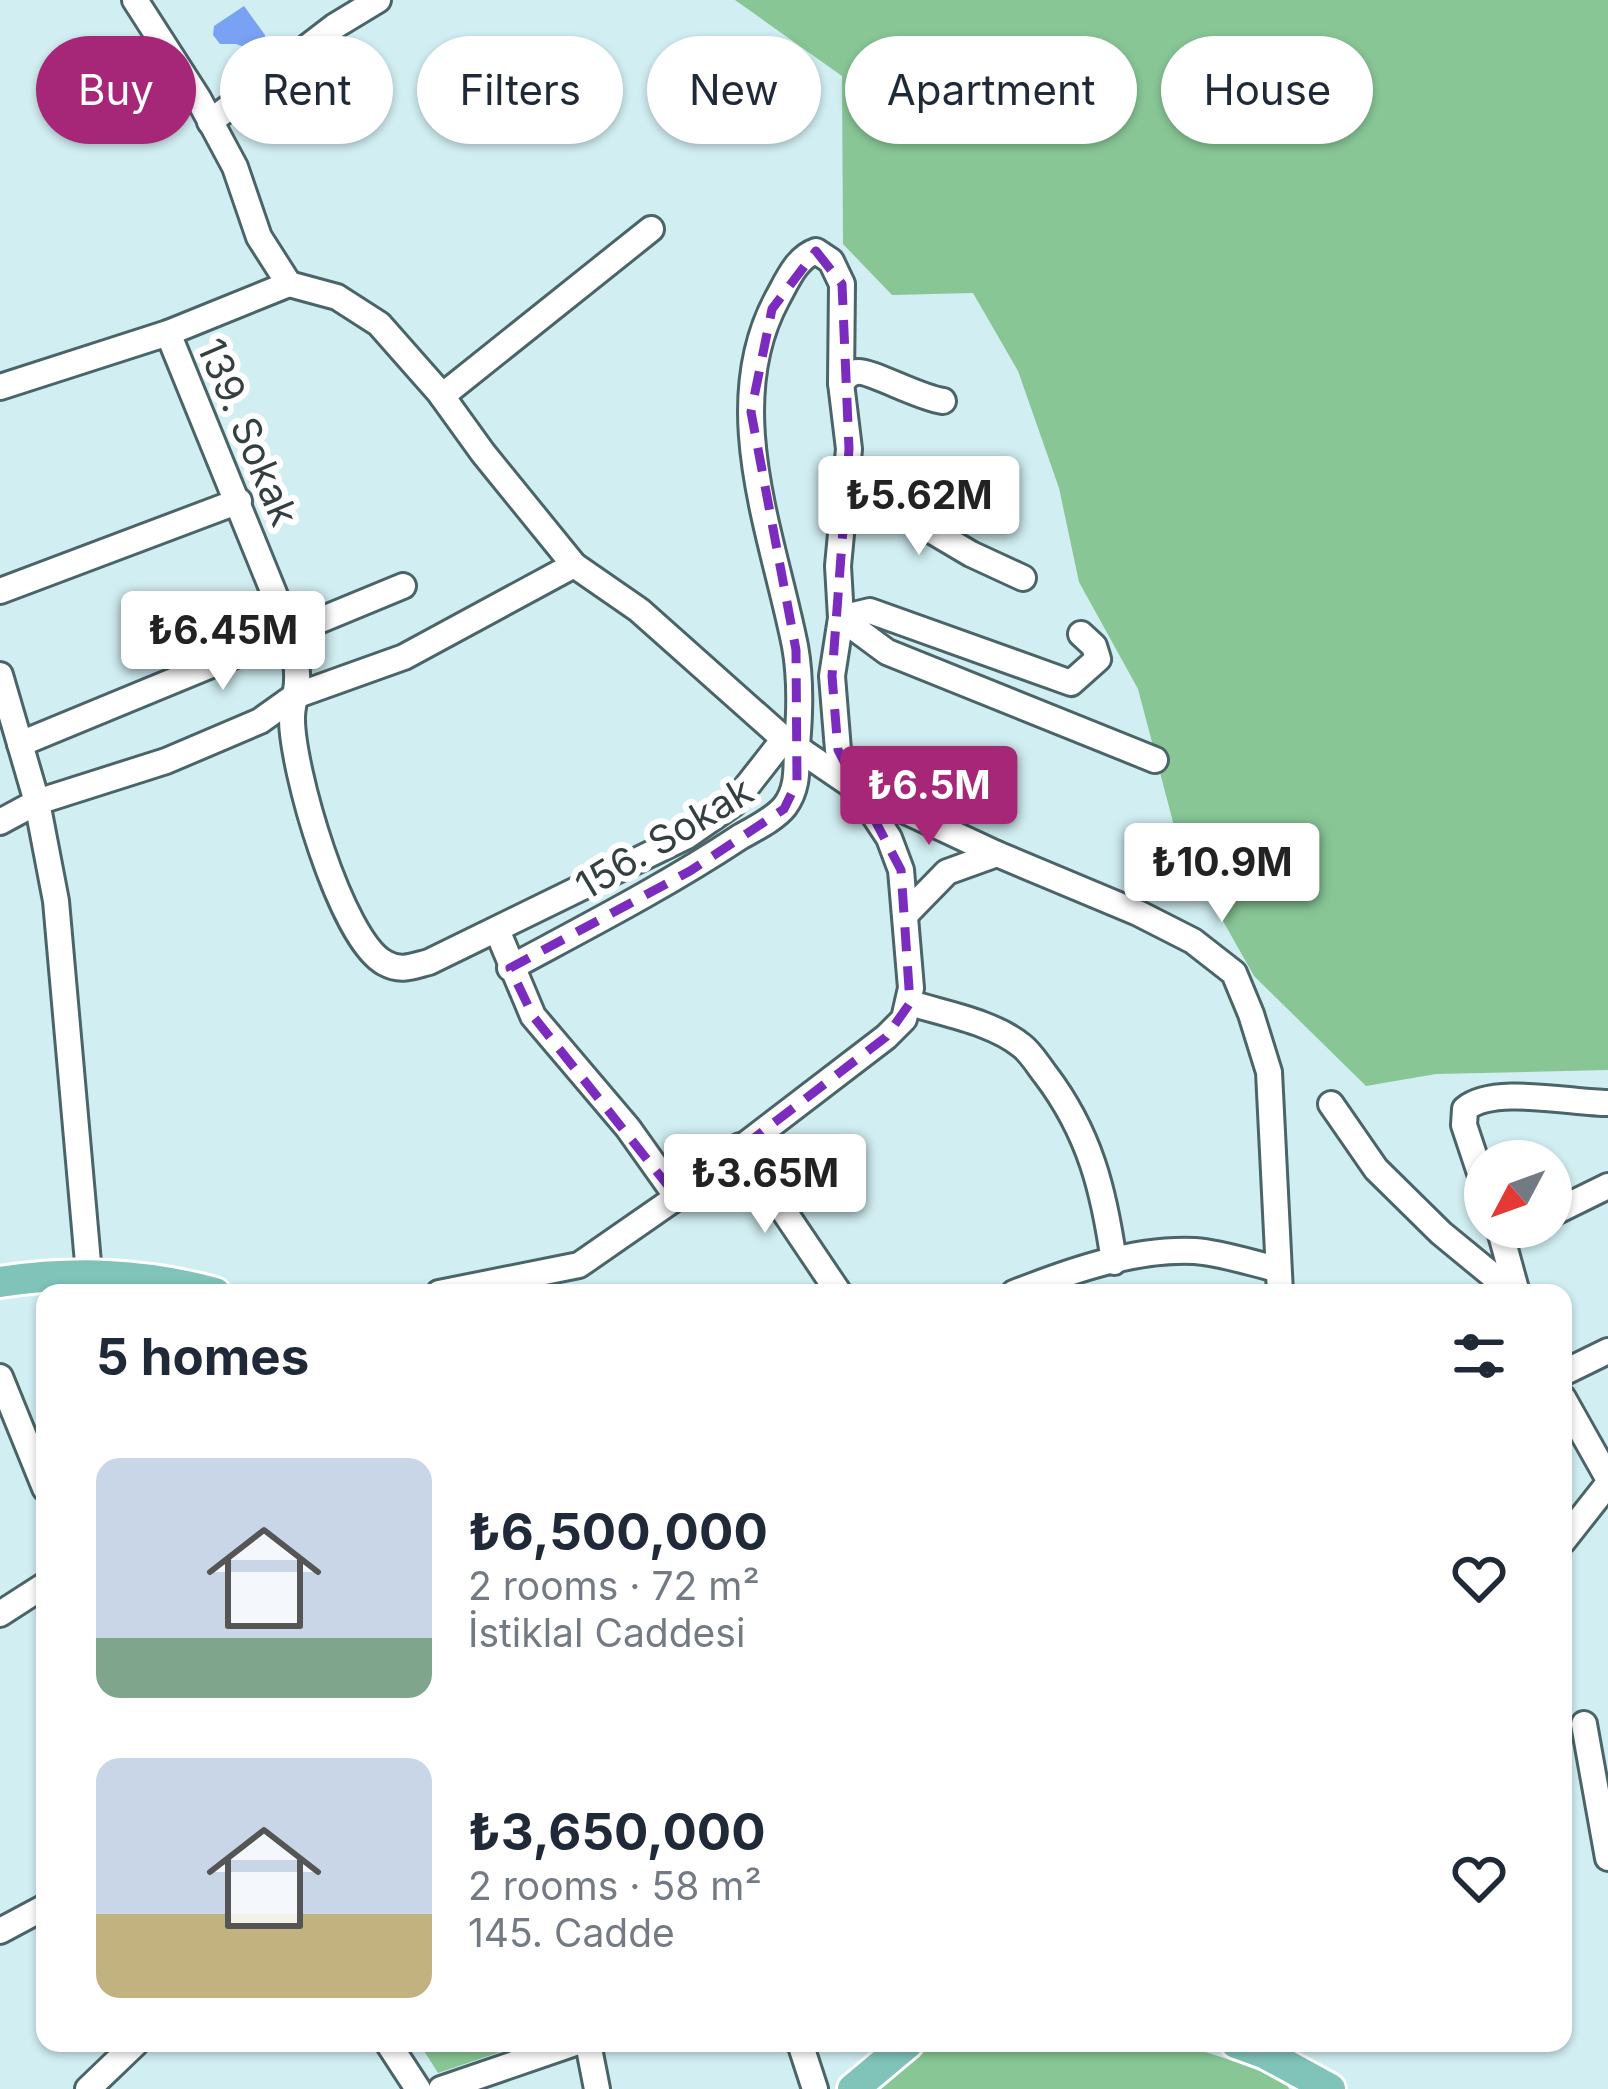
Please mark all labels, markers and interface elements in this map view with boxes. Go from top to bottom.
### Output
chip: Buy [36,36,196,144]
chip: Rent [220,36,393,144]
chip: Filters [417,36,623,144]
chip: New [647,36,821,144]
chip: Apartment [845,36,1137,144]
chip: House [1161,36,1373,144]
street label: 139. Sokak [188,331,309,532]
pin: ₺5.62M [821,456,1017,558]
text: ₺5.62M [845,471,993,518]
pin: ₺6.45M [125,591,321,693]
text: ₺6.45M [148,606,298,653]
pin: ₺6.5M [845,746,1013,848]
text: ₺6.5M [867,761,991,808]
street label: 156. Sokak [567,766,761,909]
pin: ₺10.9M [1124,823,1320,925]
text: ₺10.9M [1151,838,1293,885]
pin: ₺3.65M [667,1134,863,1236]
north arrow [1464,1140,1572,1248]
map controls [1464,1140,1572,1248]
text: ₺3.65M [691,1149,839,1196]
icon: filters [1446,1323,1512,1389]
text: 5 homes [96,1326,309,1387]
text: ₺6,500,000 [468,1501,768,1562]
icon: home [192,1506,336,1650]
icon: heart [1446,1545,1512,1611]
text: 2 rooms · 72 m² [468,1562,760,1609]
text: İstiklal Caddesi [468,1609,745,1656]
text: ₺3,650,000 [468,1801,766,1862]
icon: home [192,1806,336,1950]
icon: heart [1446,1845,1512,1911]
text: 2 rooms · 58 m² [468,1862,762,1909]
text: 145. Cadde [468,1909,675,1956]

